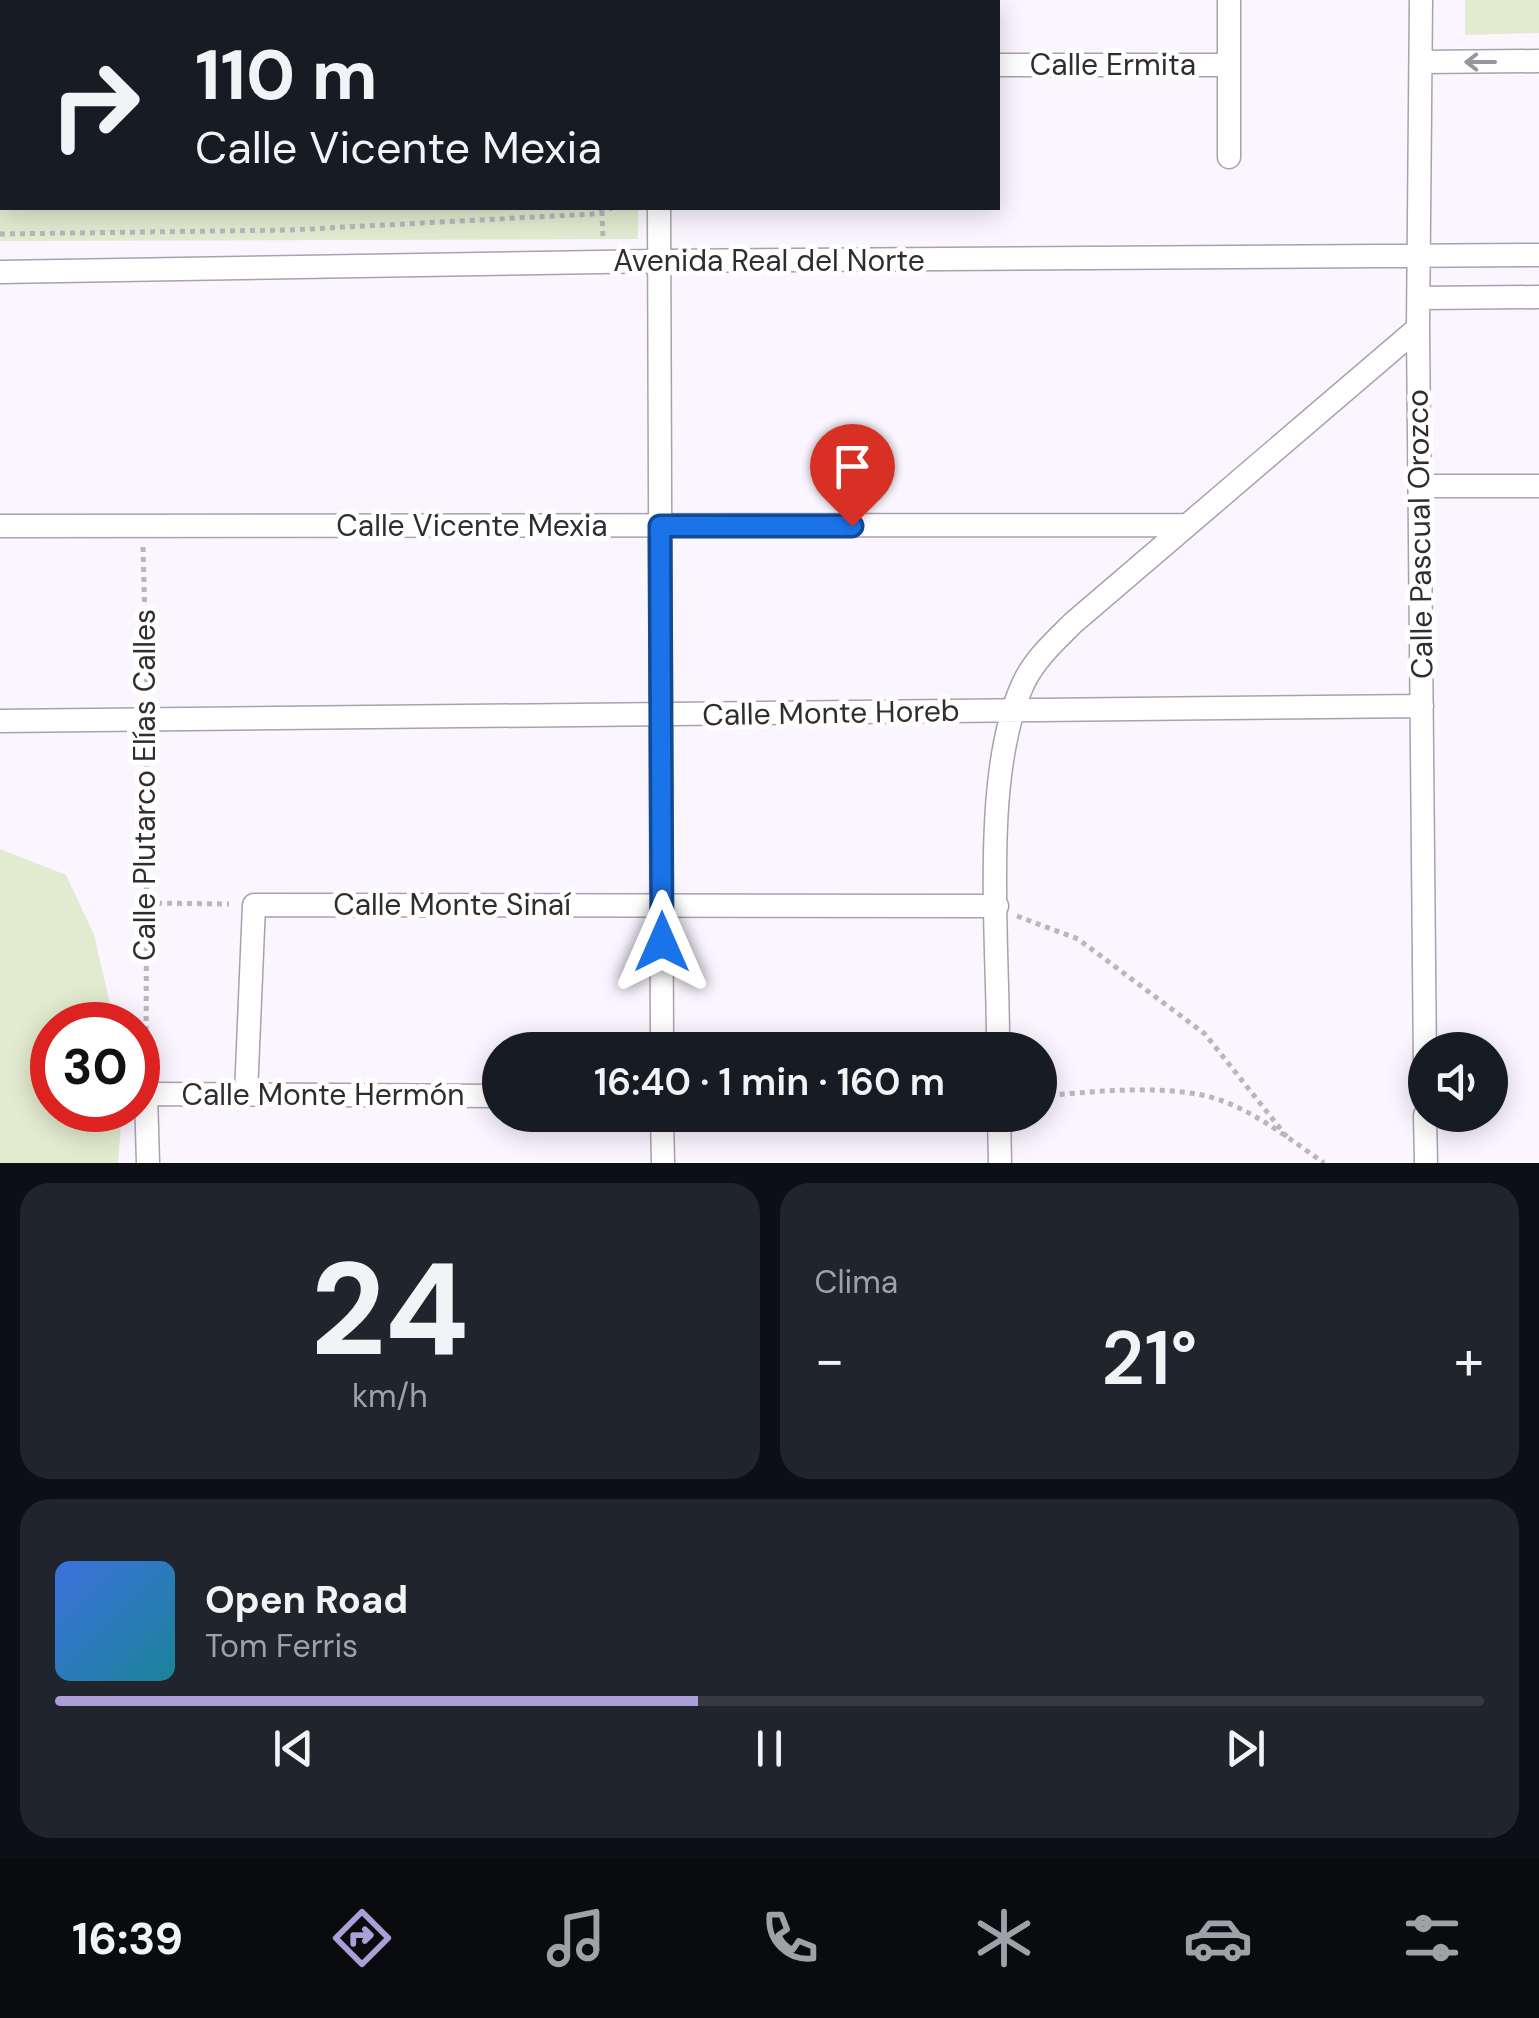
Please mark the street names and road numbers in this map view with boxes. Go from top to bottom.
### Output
street label: Calle Ermita [1030,45,1196,84]
street label: Avenida Real del Norte [613,241,925,280]
street label: Calle Pascual Orozco [1397,389,1442,679]
street label: Calle Vicente Mexia [336,506,608,545]
street label: Calle Plutarco Elías Calles [125,609,164,961]
street label: Calle Monte Horeb [702,691,960,734]
street label: Calle Monte Sinaí [333,885,571,924]
street label: Calle Monte Hermón [181,1075,465,1114]

